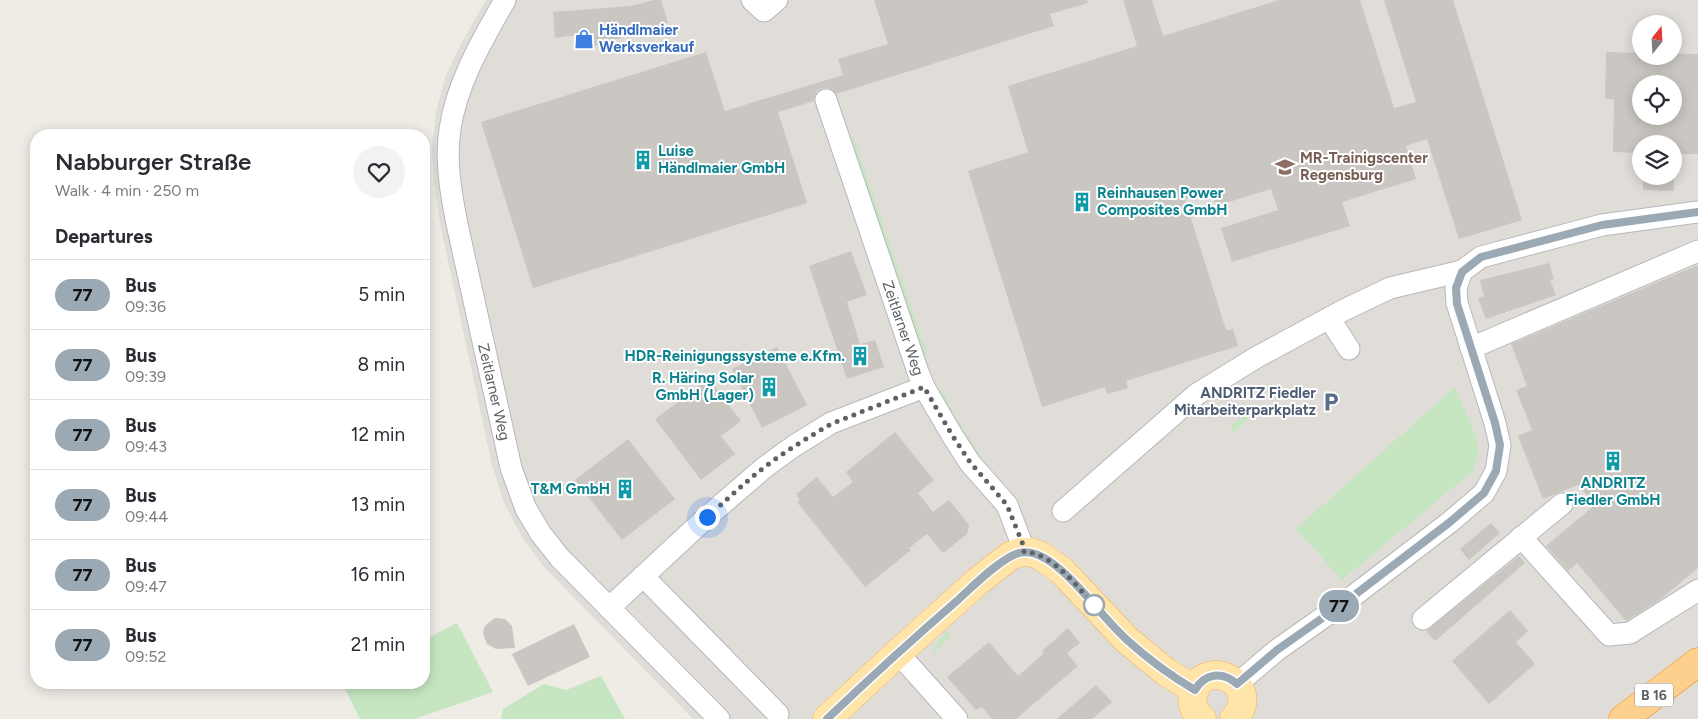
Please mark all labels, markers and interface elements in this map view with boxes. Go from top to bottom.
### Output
north arrow [1632,15,1682,65]
map controls [1632,15,1682,185]
place label: Händlmaier Werksverkauf [599,21,694,56]
shop icon: Händlmaier Werksverkauf [573,28,595,50]
button: locate [1632,75,1682,125]
button: layers [1632,135,1682,185]
place label: Luise Händlmaier GmbH [658,142,785,177]
button: heart [353,146,405,198]
text: Nabburger Straße [55,147,251,176]
building icon: Luise Händlmaier GmbH [632,149,654,171]
place label: MR-Trainigscenter Regensburg [1300,149,1428,184]
school or university icon: MR-Trainigscenter Regensburg [1274,156,1296,178]
text: Walk · 4 min · 250 m [55,181,199,200]
place label: Reinhausen Power Composites GmbH [1097,184,1228,219]
building icon: Reinhausen Power Composites GmbH [1071,191,1093,213]
text: Departures [55,225,153,248]
text: Bus [125,274,156,297]
street label: Zeitlarner Weg [878,278,928,378]
text: 5 min [358,283,405,306]
text: 77 [72,284,93,306]
text: 09:36 [125,297,166,316]
street label: Zeitlarner Weg [474,342,514,442]
text: Bus [125,344,156,367]
building icon: HDR-Reinigungssysteme e.Kfm. [849,345,871,367]
place label: HDR-Reinigungssysteme e.Kfm. [625,347,845,365]
text: 8 min [357,353,405,376]
text: 77 [72,354,93,376]
text: 09:39 [125,367,166,386]
place label: R. Häring Solar GmbH (Lager) [652,369,754,404]
building icon: R. Häring Solar GmbH (Lager) [758,376,780,398]
place label: ANDRITZ Fiedler Mitarbeiterparkplatz [1174,384,1316,419]
parking icon: ANDRITZ Fiedler Mitarbeiterparkplatz [1320,391,1342,413]
text: Bus [125,414,156,437]
text: 12 min [351,423,405,446]
text: 77 [72,424,93,446]
text: 09:43 [125,437,167,456]
building icon: ANDRITZ Fiedler GmbH [1602,450,1624,472]
place label: ANDRITZ Fiedler GmbH [1565,474,1661,509]
building icon: T&M GmbH [614,478,636,500]
place label: T&M GmbH [531,480,610,498]
text: Bus [125,484,156,507]
text: 13 min [351,493,405,516]
text: 77 [72,494,93,516]
your location [695,505,720,530]
text: 09:44 [125,507,168,526]
text: Bus [125,554,156,577]
text: 16 min [351,563,405,586]
text: 77 [72,564,93,586]
text: 09:47 [125,577,167,596]
line badge: 77 [1316,590,1362,622]
unlabelled marker [1083,594,1105,616]
text: 77 [1329,595,1349,617]
text: Bus [125,624,156,647]
text: 21 min [351,633,405,656]
text: 77 [72,634,93,656]
text: 09:52 [125,647,167,666]
road number: B 16 [1635,684,1673,706]

